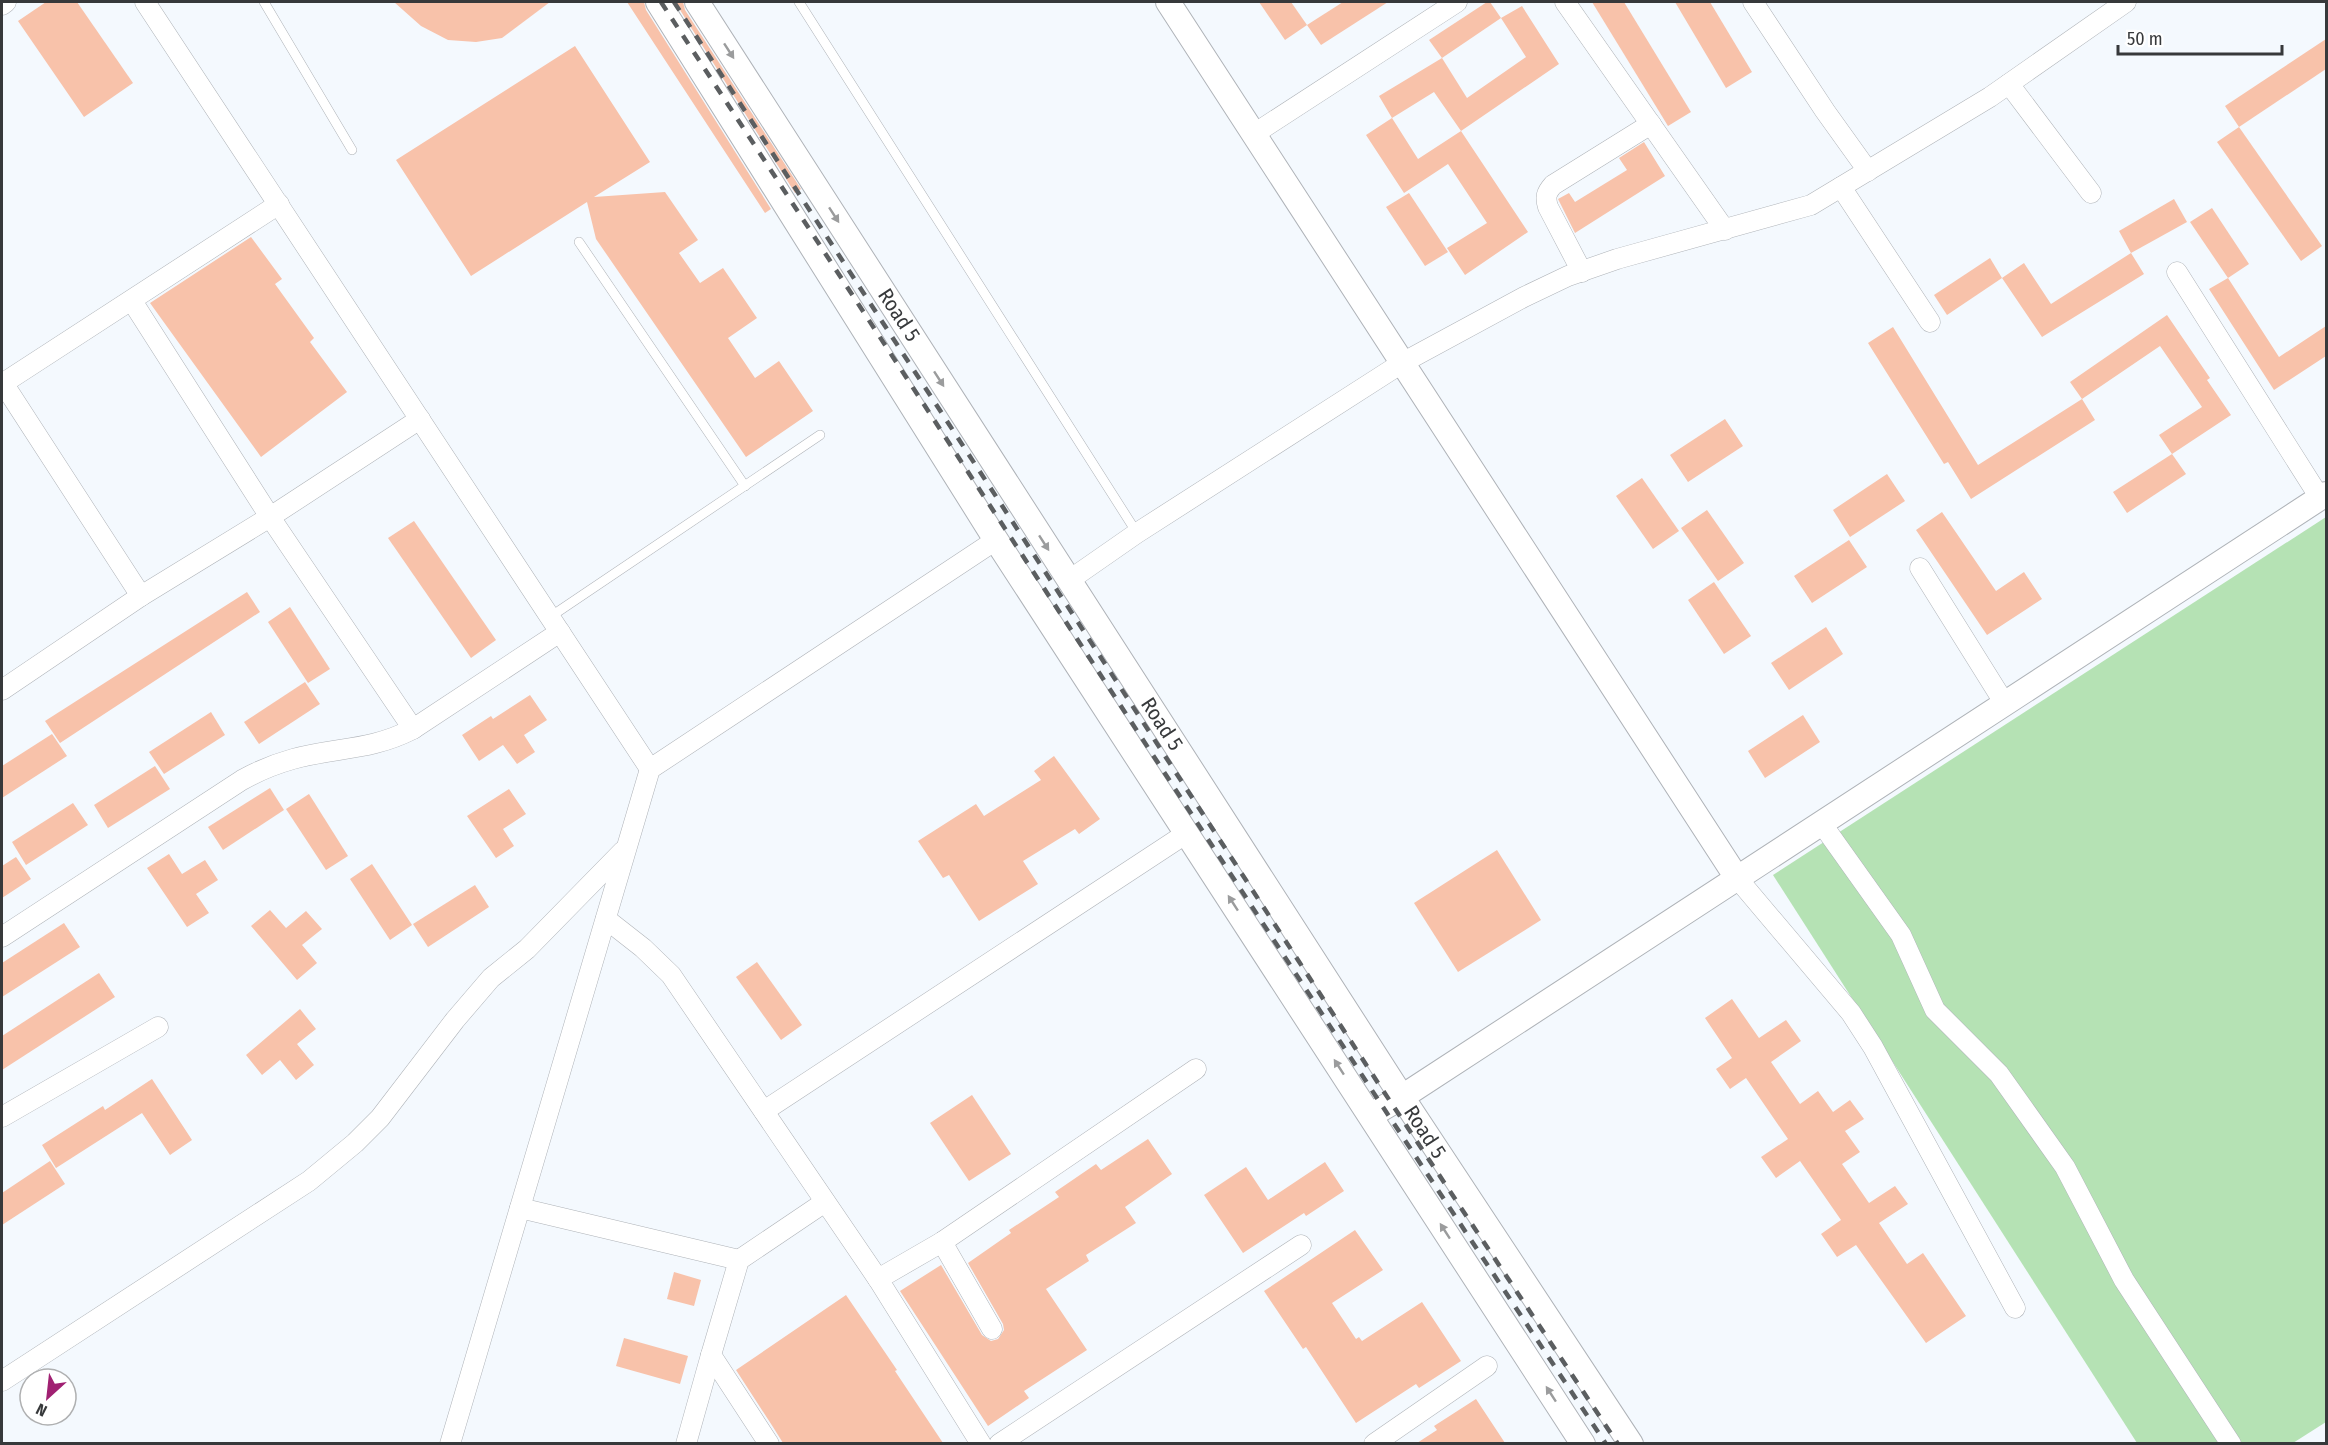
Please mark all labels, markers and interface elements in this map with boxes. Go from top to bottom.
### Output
scale bar [2118,18,2282,56]
text: 50 m [2127,28,2163,50]
one-way arrow [723,43,734,59]
one-way arrow [828,207,839,223]
street label: Road 5 [872,284,926,346]
one-way arrow [934,371,945,387]
one-way arrow [1039,535,1050,551]
street label: Road 5 [1135,693,1189,755]
one-way arrow [1227,896,1239,912]
one-way arrow [1334,1059,1345,1075]
street label: Road 5 [1398,1101,1452,1163]
one-way arrow [1440,1222,1451,1239]
north arrow [18,1367,78,1427]
one-way arrow [1546,1386,1557,1403]
text: N [33,1399,50,1421]

